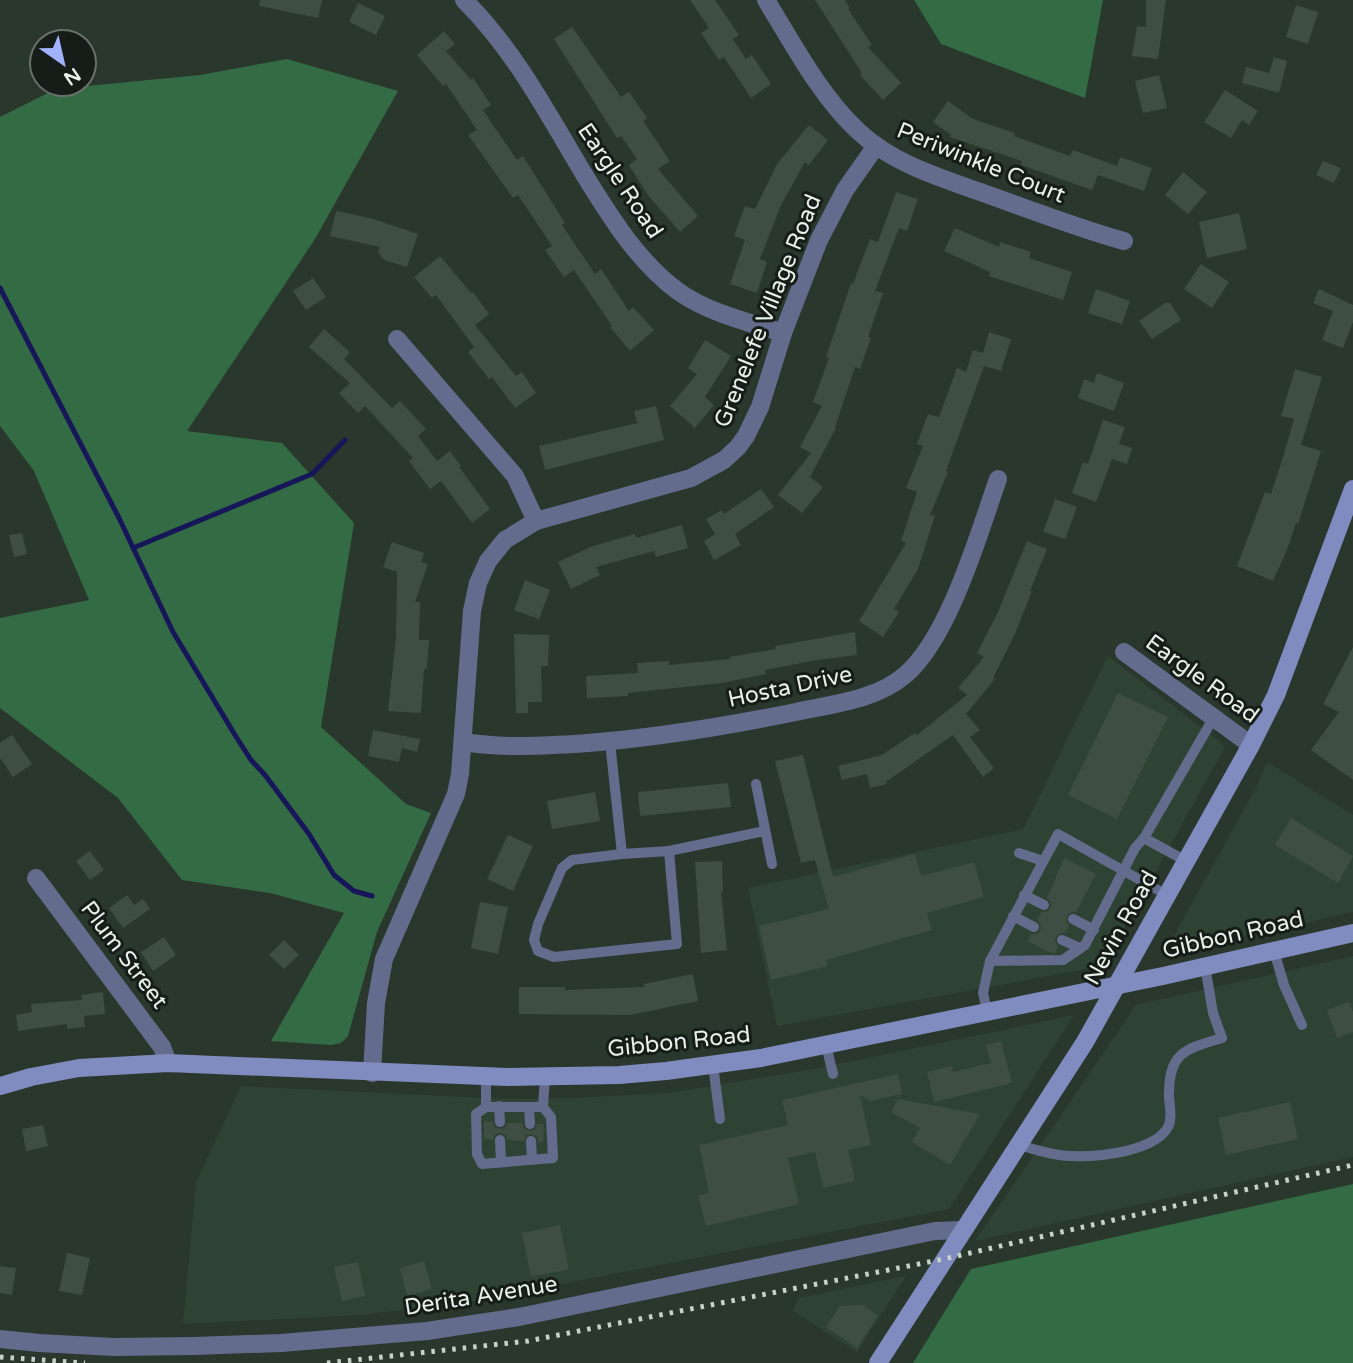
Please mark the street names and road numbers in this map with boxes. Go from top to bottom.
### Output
street label: Periwinkle Court [893,116,1069,210]
street label: Eargle Road [571,118,669,244]
street label: Grenelefe Village Road [708,190,828,432]
street label: Eargle Road [1140,629,1264,729]
street label: Hosta Drive [725,660,855,714]
street label: Nevin Road [1078,866,1164,990]
street label: Plum Street [74,896,174,1015]
street label: Gibbon Road [1160,905,1306,965]
street label: Gibbon Road [606,1021,752,1063]
street label: Derita Avenue [403,1270,559,1322]

